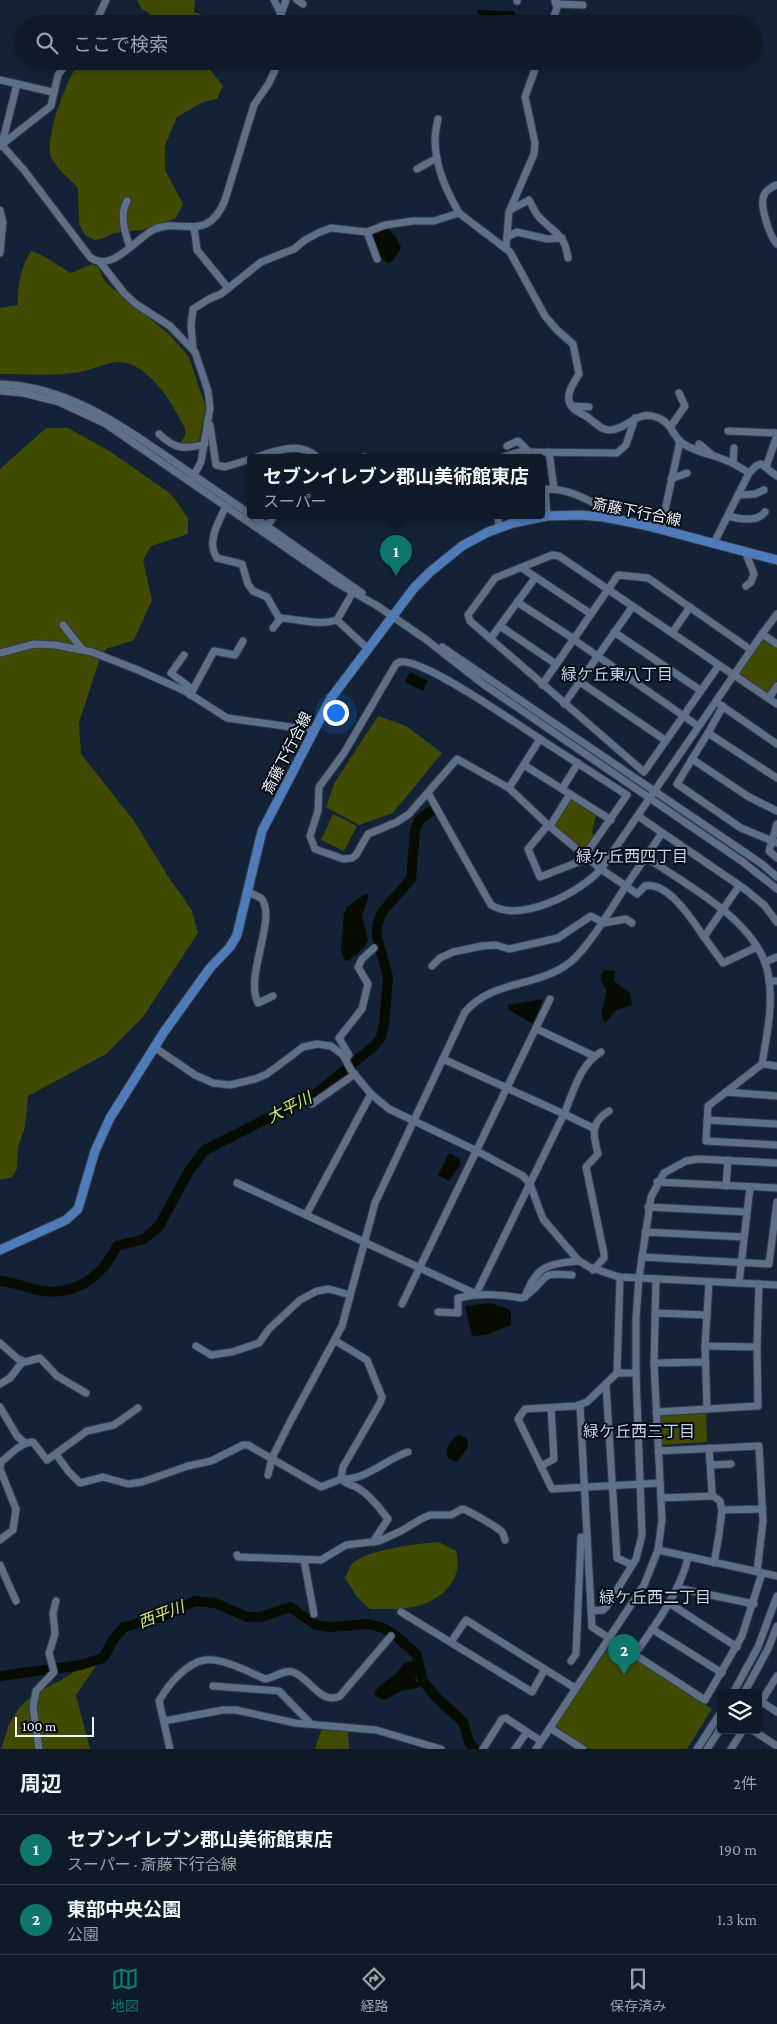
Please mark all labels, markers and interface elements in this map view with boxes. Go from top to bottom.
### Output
search box [15,15,762,70]
icon: search [33,29,61,57]
text: ここで検索 [73,34,168,55]
popup [247,454,545,519]
text: セブンイレブン郡山美術館東店 [263,466,529,487]
text: スーパー [263,493,327,510]
street label: 斎藤下行合線 [591,496,683,528]
pin: 1 [380,535,412,576]
district label: 緑ケ丘東八丁目 [561,666,673,683]
your location [323,700,349,726]
street label: 斎藤下行合線 [259,709,315,797]
district label: 緑ケ丘西四丁目 [576,848,688,865]
water label: 大平川 [264,1088,316,1126]
district label: 緑ケ丘西三丁目 [583,1423,695,1440]
district label: 緑ケ丘西二丁目 [599,1589,711,1606]
water label: 西平川 [136,1597,188,1631]
pin: 2 [608,1634,640,1675]
map controls [717,1689,762,1734]
button: layers [717,1689,762,1734]
scale bar [15,1714,94,1737]
text: 100 m [22,1718,56,1734]
text: 周辺 [20,1772,62,1796]
text: 2件 [733,1775,757,1792]
text: セブンイレブン郡山美術館東店 [67,1829,333,1850]
text: 1 [33,1841,39,1858]
text: 190 m [719,1841,757,1858]
text: スーパー · 斎藤下行合線 [67,1856,237,1873]
text: 東部中央公園 [67,1899,181,1920]
text: 2 [32,1911,40,1928]
text: 1.3 km [717,1911,757,1928]
text: 公園 [67,1926,99,1943]
tab: 地図 [111,1965,139,2015]
tab: 経路 [360,1965,388,2015]
tab: 保存済み [610,1965,666,2015]

